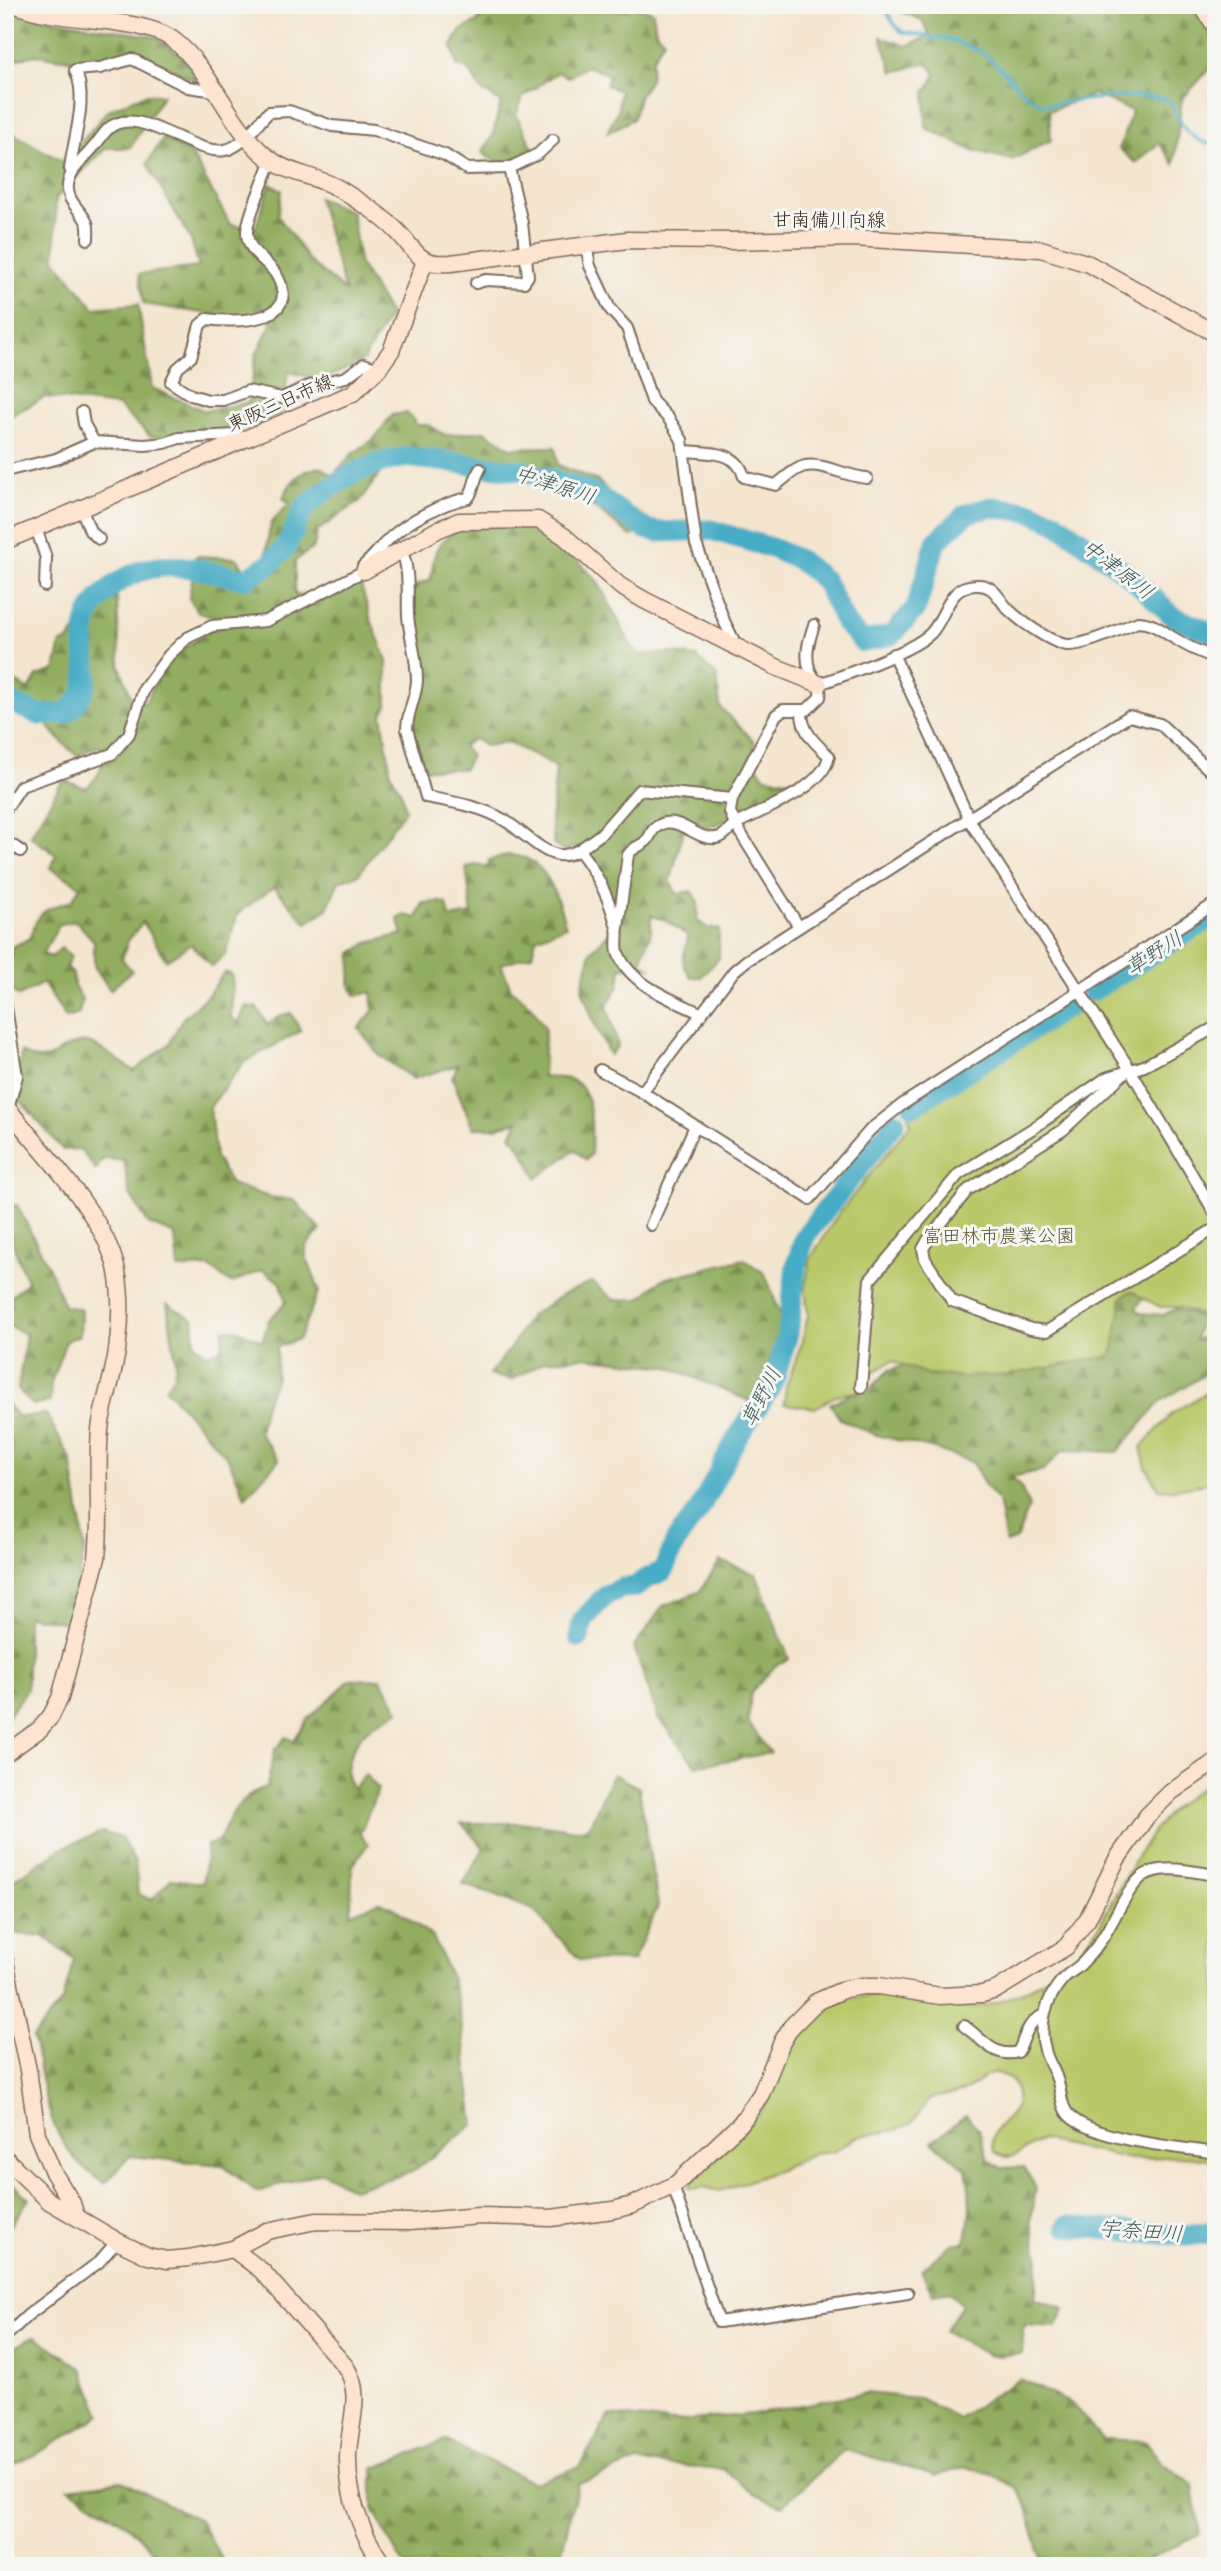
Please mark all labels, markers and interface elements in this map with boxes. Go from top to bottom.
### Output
street label: 甘南備川向線 [772,209,886,231]
street label: 東阪三日市線 [224,370,337,436]
water label: 中津原川 [511,461,599,509]
water label: 中津原川 [1078,534,1158,604]
water label: 草野川 [1121,926,1187,980]
park label: 富田林市農業公園 [923,1225,1075,1247]
water label: 草野川 [736,1363,786,1431]
water label: 宇奈田川 [1098,2216,1184,2246]

